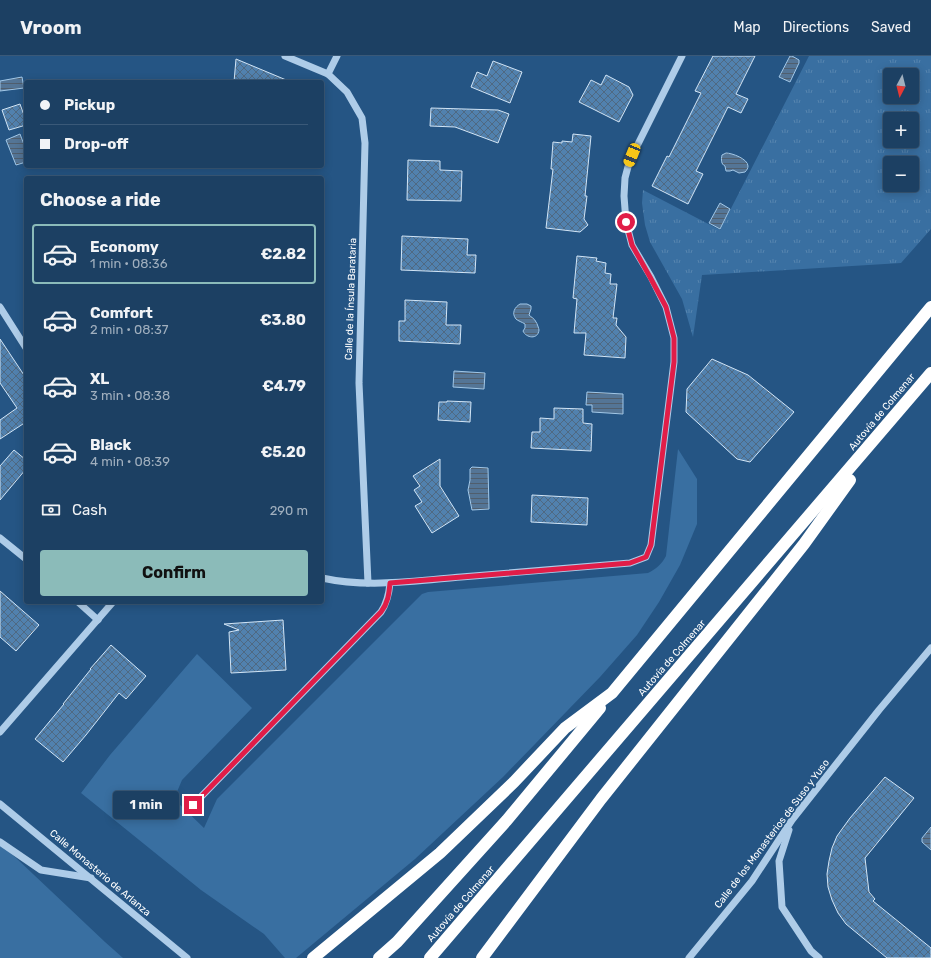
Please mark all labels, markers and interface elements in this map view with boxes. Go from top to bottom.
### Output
text: Vroom [20,16,82,39]
text: Map [734,19,761,36]
text: Directions [783,19,849,36]
text: Saved [871,19,911,36]
north arrow [883,68,919,104]
map controls [883,68,919,192]
text: Pickup [64,96,115,114]
button: + [883,112,919,148]
text: Drop-off [64,135,128,153]
car [622,142,642,168]
button: − [883,156,919,192]
text: Choose a ride [40,189,161,211]
route start [617,213,635,231]
icon: car [42,236,78,272]
text: Economy [90,238,159,256]
street label: Calle de la Ínsula Barataria [343,238,359,360]
text: €2.82 [260,245,306,263]
text: 1 min · 08:36 [90,256,168,271]
icon: car [42,302,78,338]
text: Comfort [90,304,153,322]
text: €3.80 [260,311,306,329]
text: 2 min · 08:37 [90,322,168,337]
icon: car [42,368,78,404]
text: XL [90,370,109,388]
street label: Autovía de Colmenar [846,371,918,453]
text: €4.79 [262,377,306,395]
text: 3 min · 08:38 [90,388,170,403]
icon: car [42,434,78,470]
text: Black [90,436,131,454]
text: €5.20 [260,443,306,461]
text: 4 min · 08:39 [90,454,170,469]
icon: cash [40,499,62,521]
text: Cash [72,501,107,519]
text: 290 m [270,503,308,518]
button: Confirm [40,550,308,596]
street label: Autovía de Colmenar [636,617,708,698]
street label: Calle de los Monasterios de Suso y Yuso [712,757,832,911]
callout: 1 min [113,791,179,819]
route end [184,796,202,814]
text: 1 min [129,797,163,812]
street label: Calle Monasterio de Arlanza [47,827,153,919]
street label: Autovía de Colmenar [425,863,497,944]

